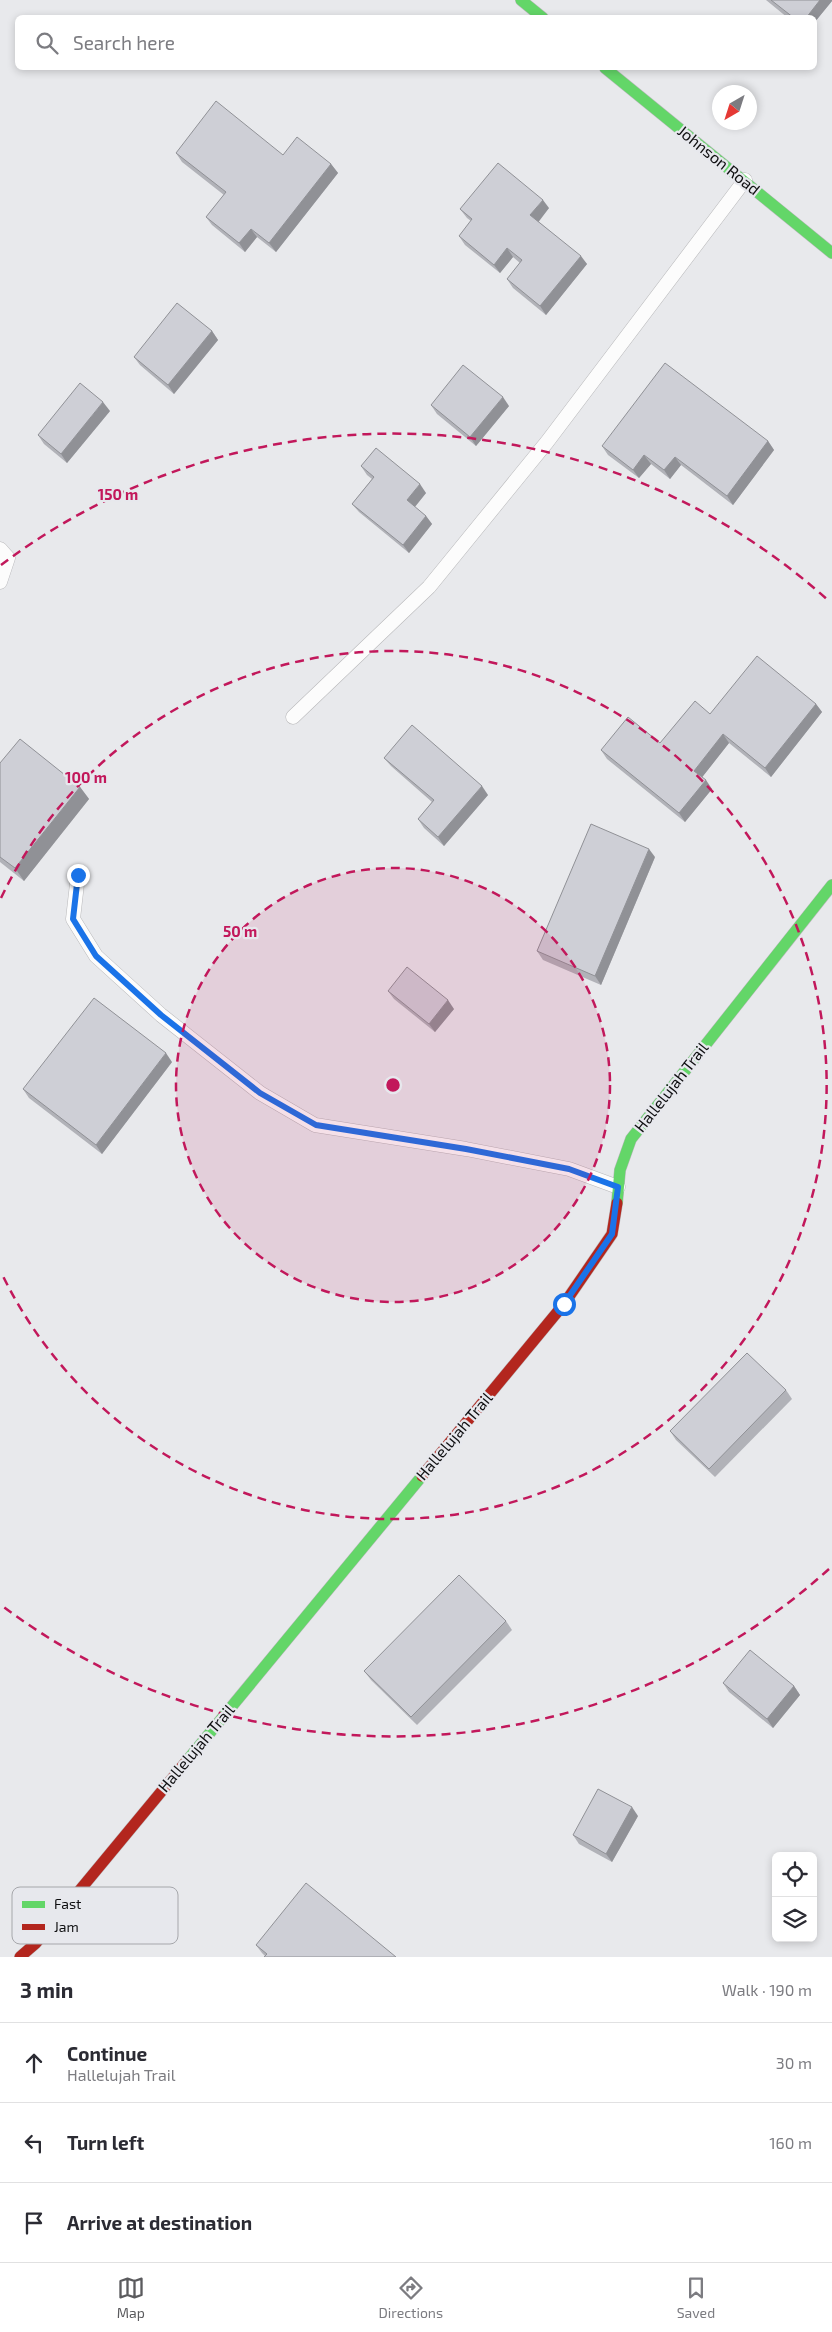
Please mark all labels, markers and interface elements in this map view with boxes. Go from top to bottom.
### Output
search box [15,15,817,70]
icon: search [33,29,61,57]
text: Search here [73,31,175,54]
north arrow [712,85,757,130]
street label: Johnson Road [674,121,764,198]
text: 150 m [98,485,138,503]
text: 100 m [65,768,107,786]
route end [67,864,90,887]
text: 50 m [223,922,257,940]
street label: Hallelujah Trail [630,1038,712,1136]
centre of rings [384,1076,402,1094]
route start [553,1293,576,1316]
street label: Hallelujah Trail [411,1388,497,1484]
street label: Hallelujah Trail [153,1700,239,1796]
map controls [772,1852,817,1942]
button: locate [772,1852,817,1897]
legend [12,1887,178,1944]
text: Fast [54,1895,81,1912]
button: layers [772,1897,817,1942]
text: Jam [54,1918,79,1935]
text: 3 min [20,1977,73,2002]
text: Walk · 190 m [722,1980,812,1999]
text: Continue [67,2042,147,2065]
icon: ahead [20,2049,48,2077]
text: 30 m [776,2053,812,2072]
text: Hallelujah Trail [67,2065,175,2084]
icon: left [20,2129,48,2157]
text: Turn left [67,2131,144,2154]
text: 160 m [769,2133,812,2152]
icon: arrive [20,2209,48,2237]
text: Arrive at destination [67,2211,252,2234]
tab: Map [117,2274,145,2321]
tab: Directions [379,2274,443,2321]
tab: Saved [677,2274,715,2321]

